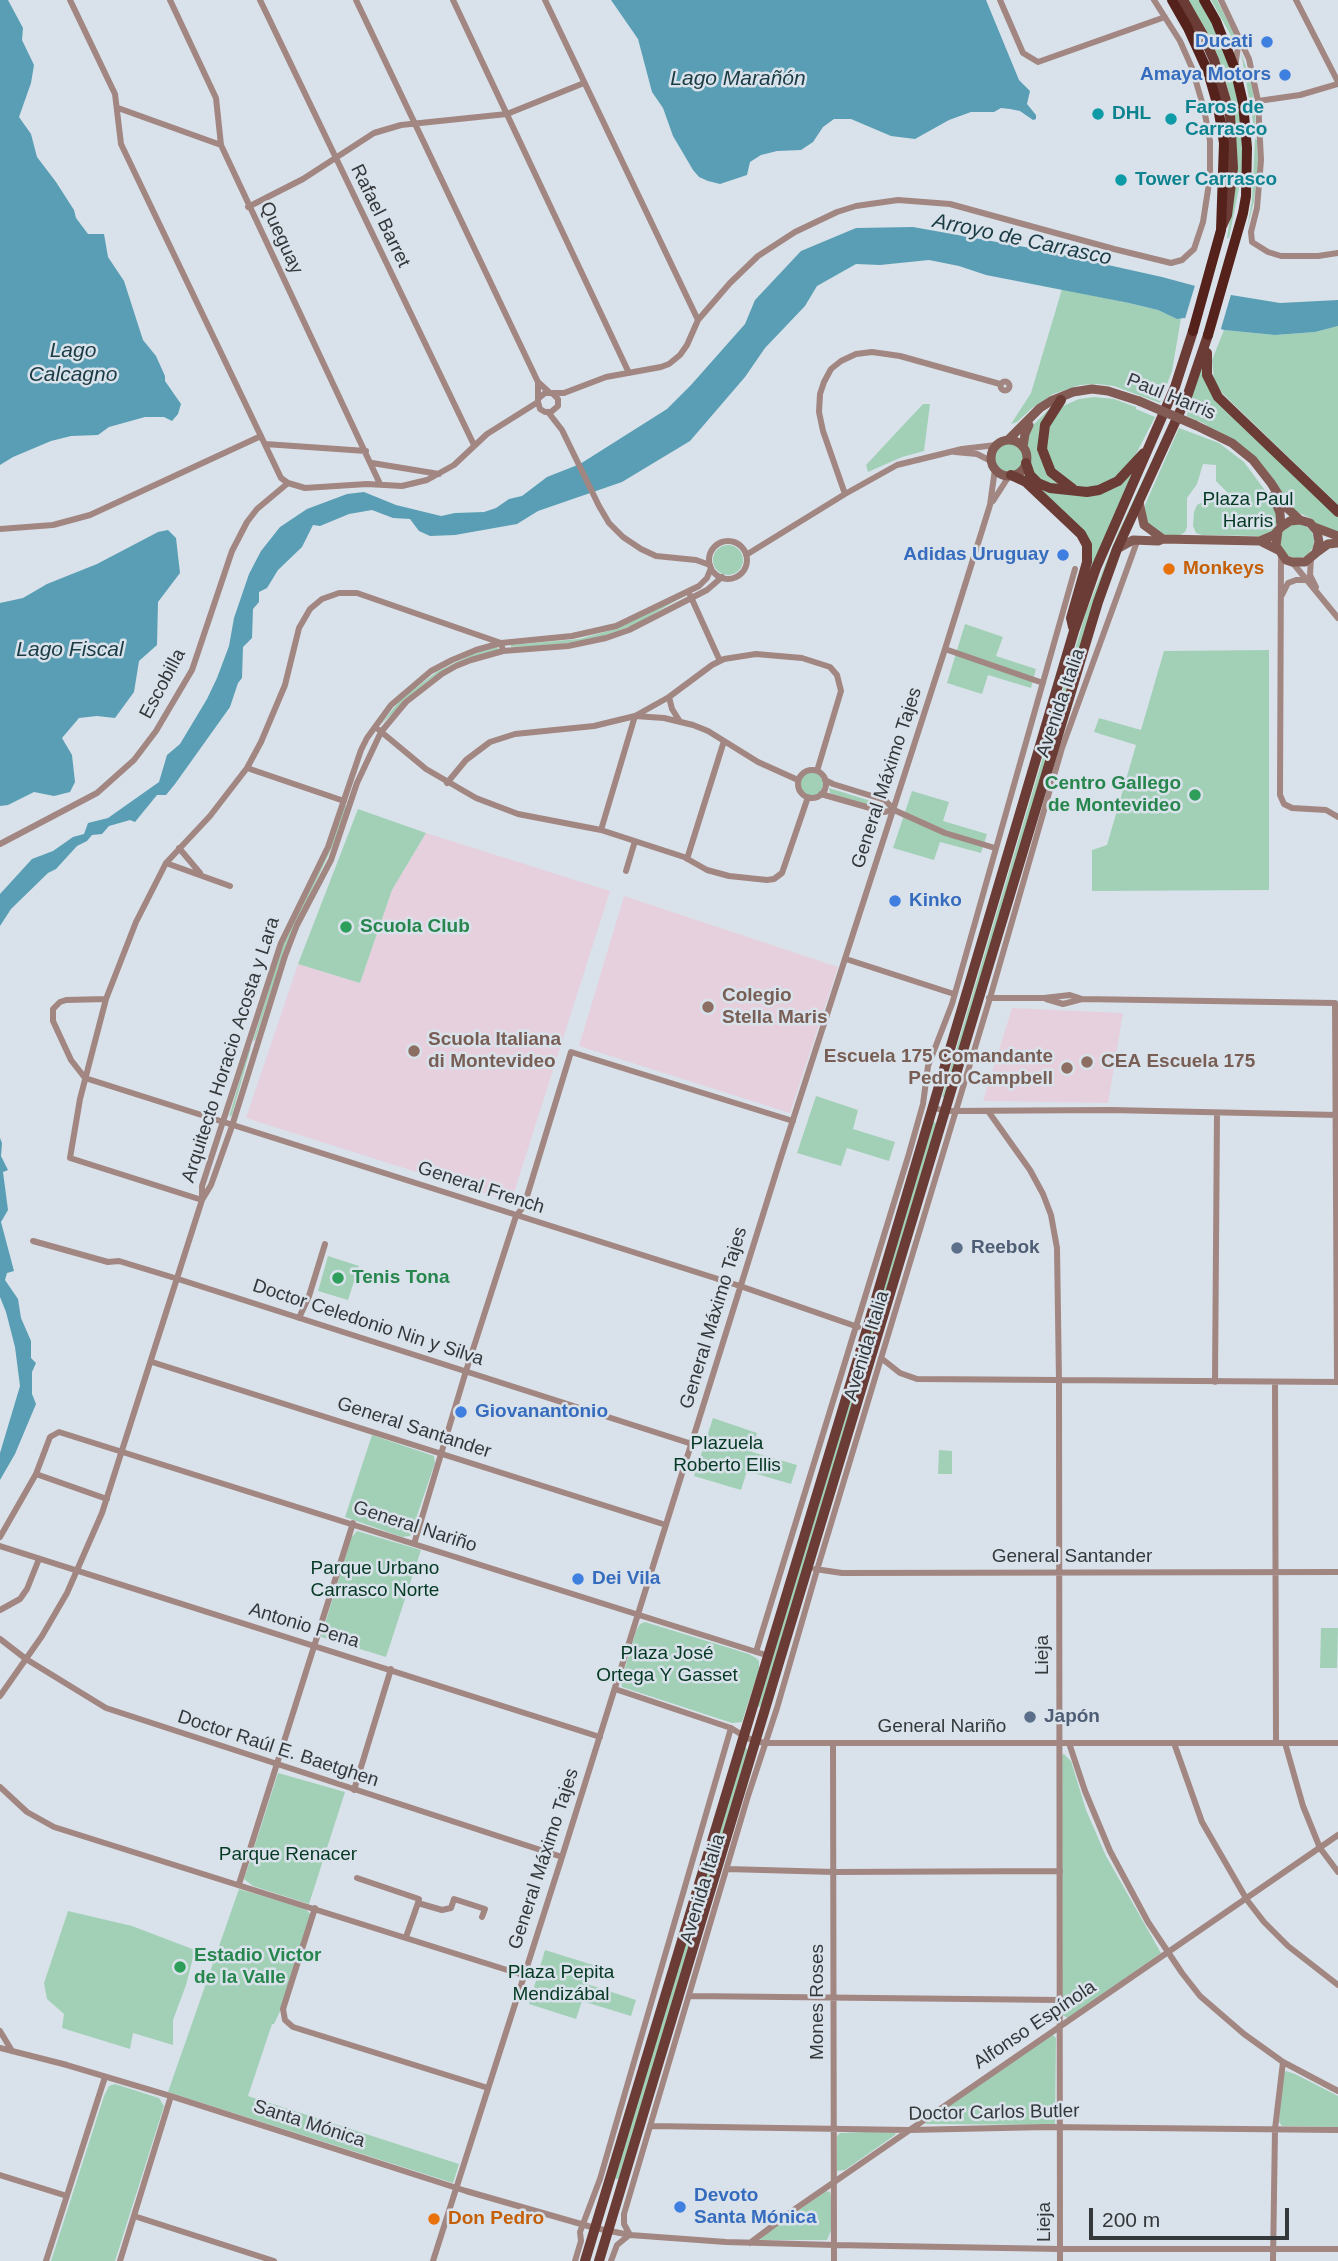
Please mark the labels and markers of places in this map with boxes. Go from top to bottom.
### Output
place label: Ducati [1195,31,1253,53]
marker: Ducati [1259,34,1275,50]
place label: Amaya Motors [1140,64,1271,86]
marker: Amaya Motors [1277,67,1293,83]
place label: Faros de Carrasco [1185,97,1267,141]
place label: DHL [1112,103,1151,125]
marker: DHL [1090,106,1106,122]
marker: Faros de Carrasco [1163,111,1179,127]
place label: Tower Carrasco [1135,169,1277,191]
marker: Tower Carrasco [1113,172,1129,188]
place label: Adidas Uruguay [903,544,1049,566]
marker: Adidas Uruguay [1055,547,1071,563]
place label: Monkeys [1183,558,1264,580]
marker: Monkeys [1161,561,1177,577]
place label: Centro Gallego de Montevideo [1045,773,1181,817]
marker: Centro Gallego de Montevideo [1187,787,1203,803]
place label: Kinko [909,890,962,912]
marker: Kinko [887,893,903,909]
place label: Scuola Club [360,916,470,938]
marker: Scuola Club [338,919,354,935]
place label: Colegio Stella Maris [722,985,828,1029]
marker: Colegio Stella Maris [700,999,716,1015]
place label: Scuola Italiana di Montevideo [428,1029,561,1073]
marker: Scuola Italiana di Montevideo [406,1043,422,1059]
place label: Escuela 175 Comandante Pedro Campbell [824,1046,1053,1090]
place label: CEA Escuela 175 [1101,1051,1255,1073]
marker: CEA Escuela 175 [1079,1054,1095,1070]
marker: Escuela 175 Comandante Pedro Campbell [1059,1060,1075,1076]
place label: Reebok [971,1237,1040,1259]
marker: Reebok [949,1240,965,1256]
place label: Tenis Tona [352,1267,449,1289]
marker: Tenis Tona [330,1270,346,1286]
place label: Giovanantonio [475,1401,608,1423]
marker: Giovanantonio [453,1404,469,1420]
place label: Dei Vila [592,1568,660,1590]
marker: Dei Vila [570,1571,586,1587]
place label: Japón [1044,1706,1100,1728]
marker: Japón [1022,1709,1038,1725]
place label: Estadio Victor de la Valle [194,1945,321,1989]
marker: Estadio Victor de la Valle [172,1959,188,1975]
place label: Devoto Santa Mónica [694,2185,816,2229]
marker: Devoto Santa Mónica [672,2199,688,2215]
place label: Don Pedro [448,2208,544,2230]
marker: Don Pedro [426,2211,442,2227]

